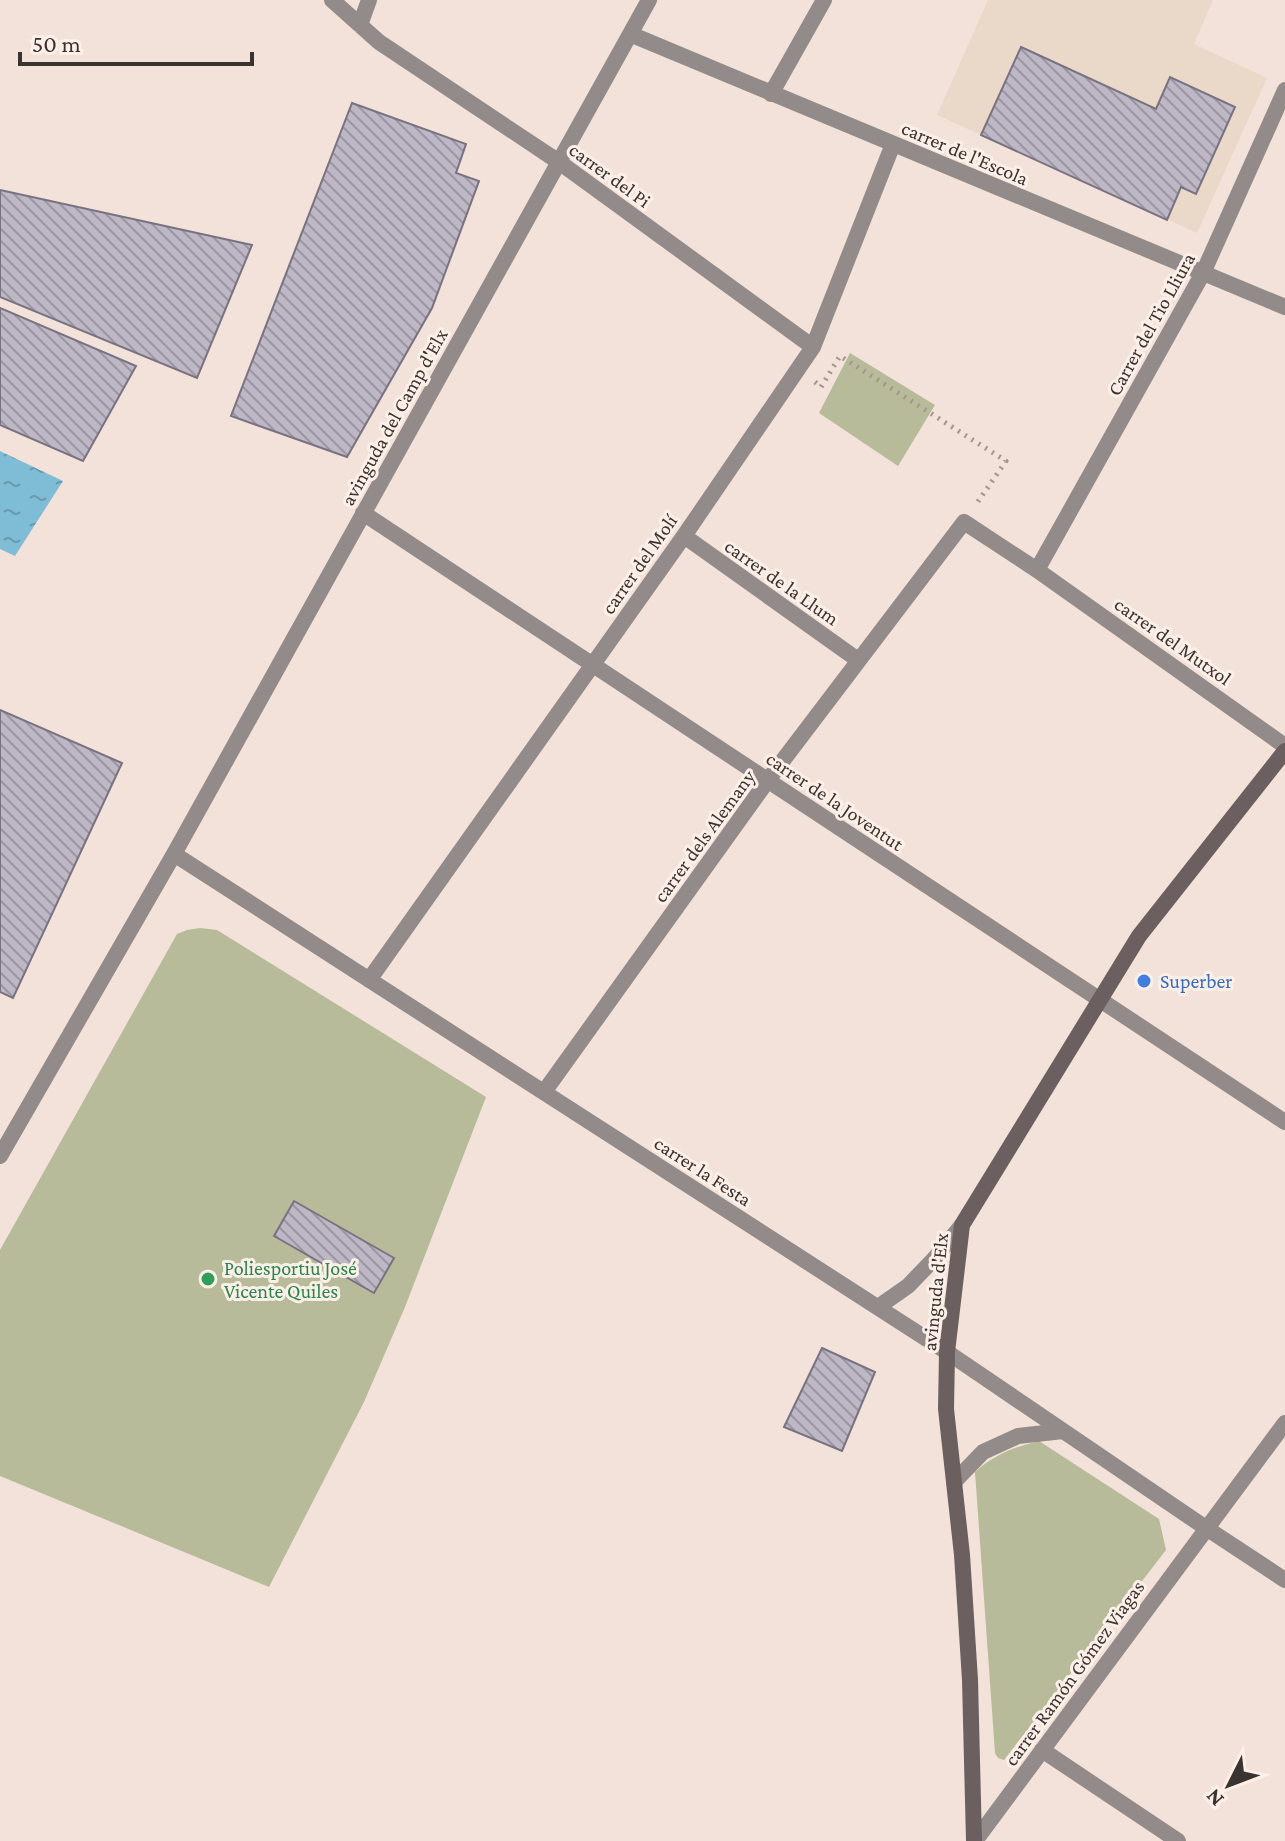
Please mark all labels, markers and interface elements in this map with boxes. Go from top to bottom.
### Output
scale bar [20,16,252,66]
text: 50 m [32,30,81,57]
street label: carrer de l'Escola [898,116,1032,190]
street label: carrer del Pi [565,138,655,212]
street label: Carrer del Tio Lliura [1103,249,1199,399]
street label: avinguda del Camp d'Elx [336,324,453,510]
street label: carrer del Molí [597,509,682,618]
street label: carrer de la Llum [721,534,843,630]
street label: carrer del Mutxol [1110,593,1236,689]
street label: carrer de la Joventut [762,747,908,856]
street label: carrer dels Alemany [649,765,761,907]
place label: Superber [1160,970,1232,993]
marker: Superber [1135,972,1153,990]
street label: carrer la Festa [650,1132,756,1210]
street label: avinguda d'Elx [918,1231,953,1352]
place label: Poliesportiu José Vicente Quiles [224,1257,357,1302]
marker: Poliesportiu José Vicente Quiles [199,1270,217,1288]
street label: carrer Ramón Gómez Viagas [999,1576,1150,1771]
north arrow [1189,1745,1269,1825]
text: N [1200,1784,1229,1812]

